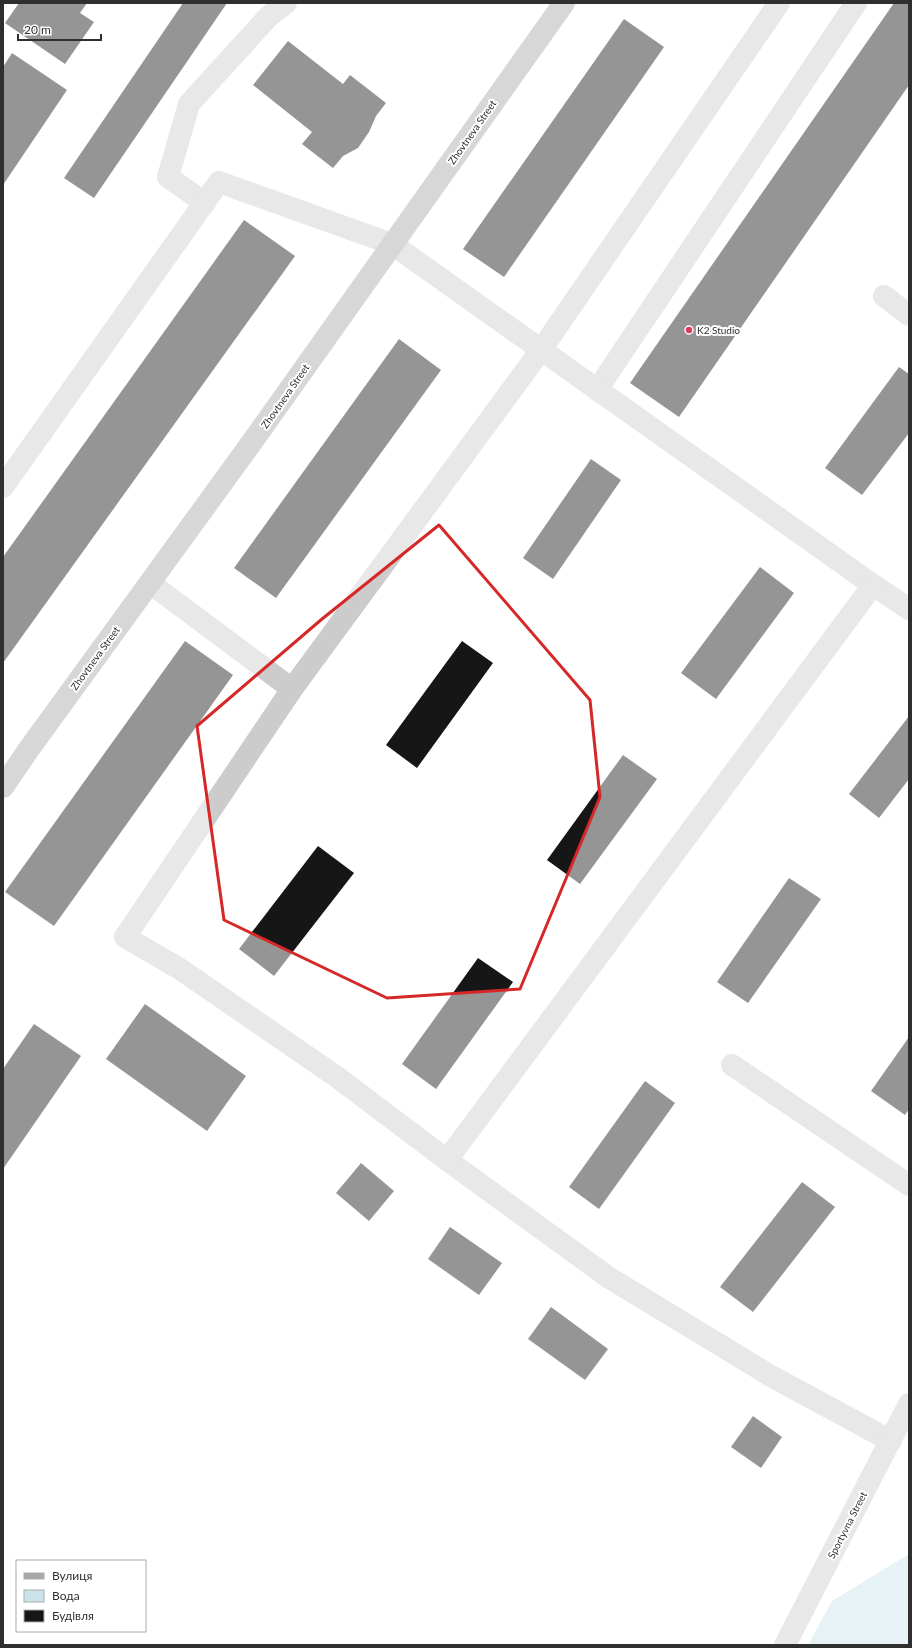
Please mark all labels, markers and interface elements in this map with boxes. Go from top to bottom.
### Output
scale bar [18,16,101,42]
text: 20 m [24,22,51,37]
street label: Zhovtneva Street [445,97,499,166]
place label: K2 Studio [697,324,740,336]
marker: K2 Studio [684,325,694,335]
street label: Zhovtneva Street [258,361,312,430]
street label: Zhovtneva Street [68,624,122,692]
street label: Sportyvna Street [825,1489,869,1561]
legend [16,1560,146,1632]
text: Вулиця [52,1568,92,1583]
text: Вода [52,1588,80,1603]
text: Будівля [52,1608,94,1623]

